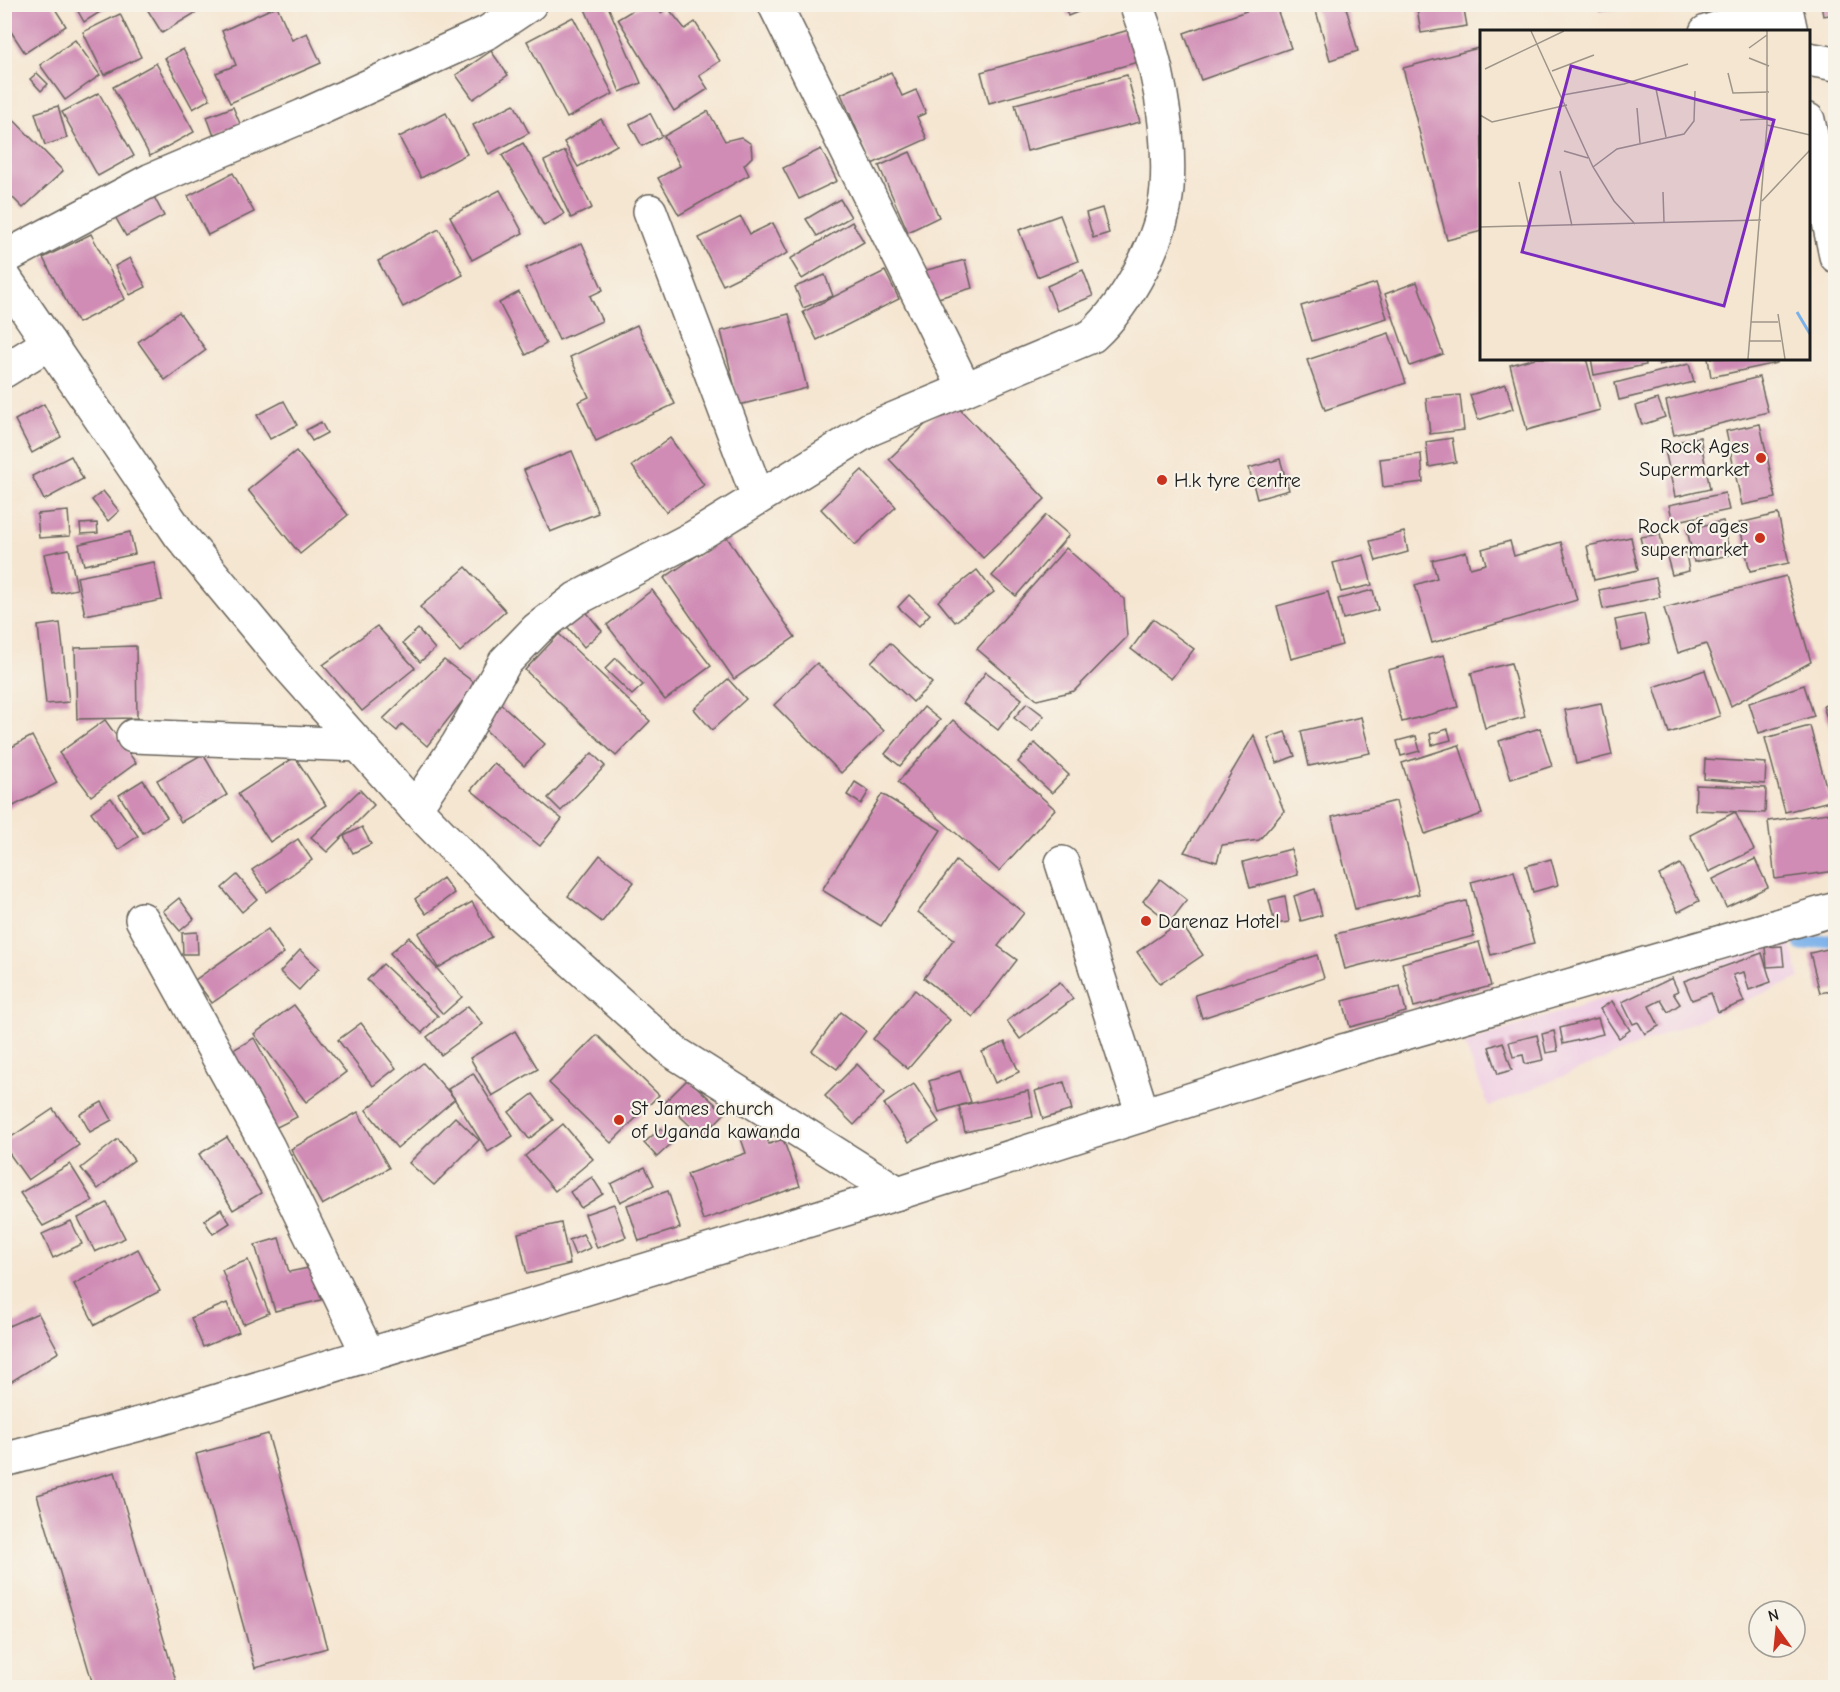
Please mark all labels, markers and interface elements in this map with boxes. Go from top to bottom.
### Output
inset map [1480,30,1810,360]
place label: Rock Ages Supermarket [1639,435,1750,481]
marker: Rock Ages Supermarket [1754,451,1768,465]
place label: H.k tyre centre [1174,469,1301,492]
marker: H.k tyre centre [1155,473,1169,487]
place label: Rock of ages supermarket [1638,515,1749,561]
marker: Rock of ages supermarket [1753,531,1767,545]
place label: Darenaz Hotel [1158,910,1280,933]
marker: Darenaz Hotel [1139,914,1153,928]
place label: St James church of Uganda kawanda [631,1097,801,1143]
marker: St James church of Uganda kawanda [612,1113,626,1127]
north arrow [1747,1599,1807,1659]
text: N [1766,1605,1781,1626]

